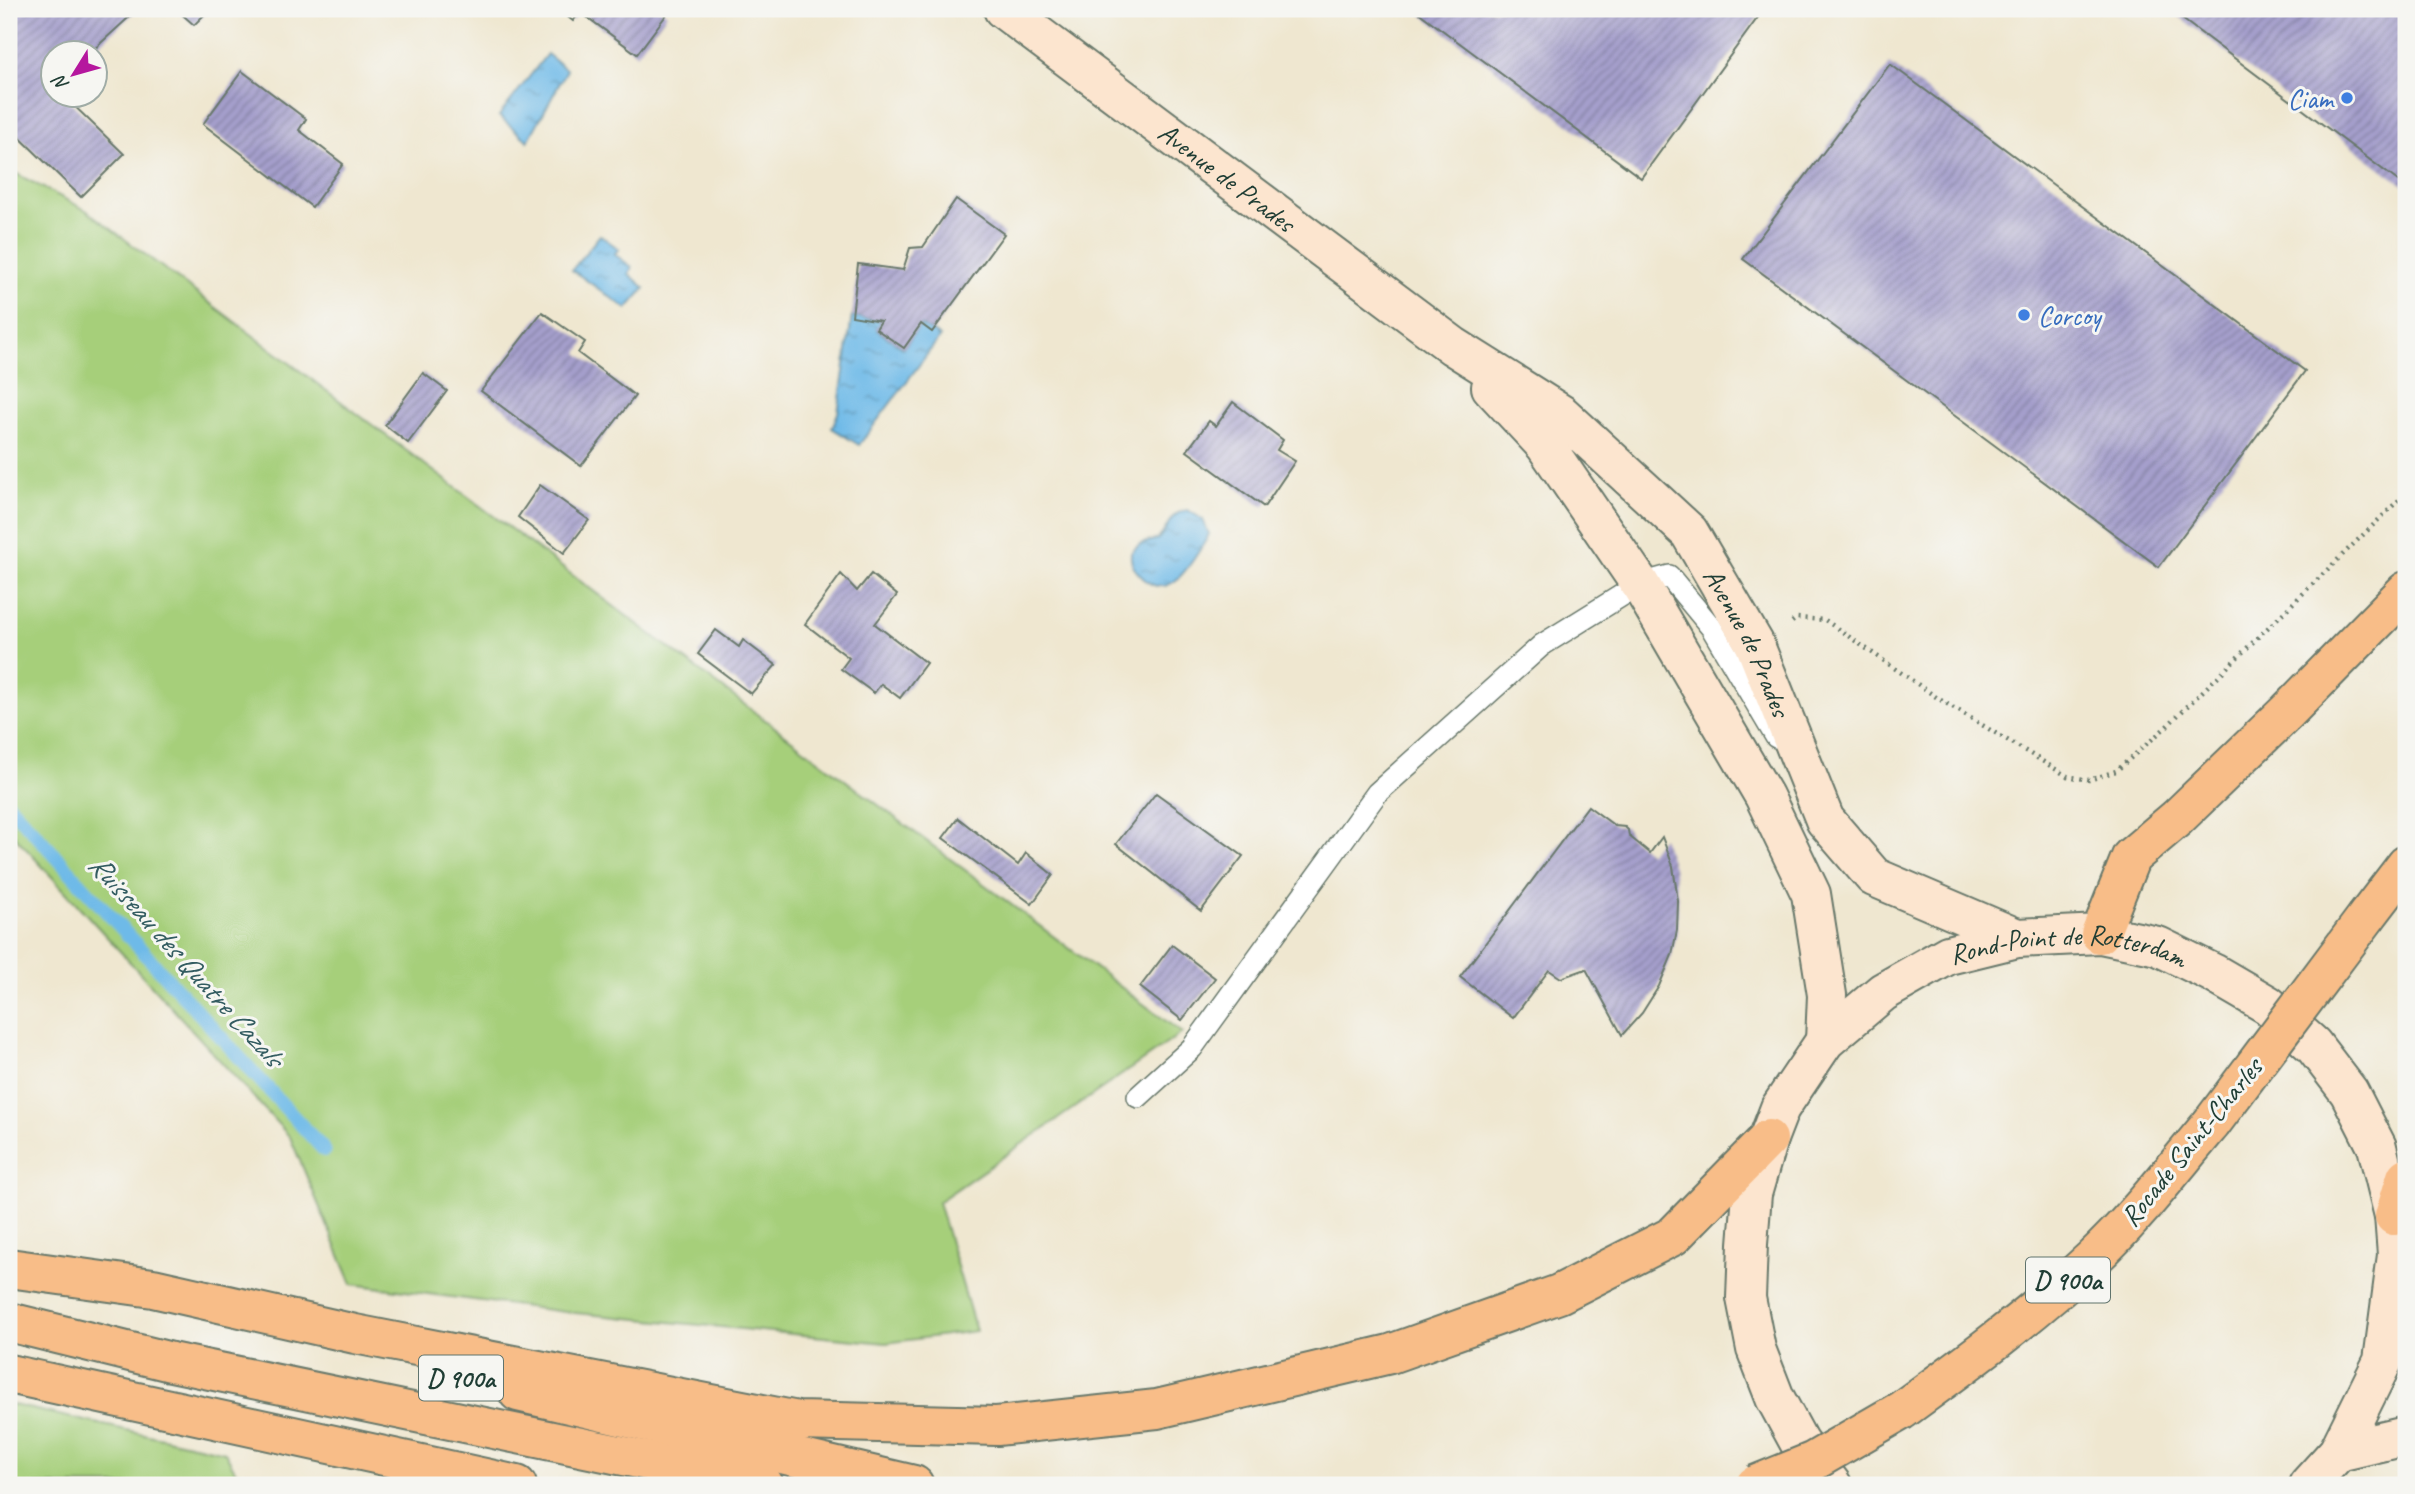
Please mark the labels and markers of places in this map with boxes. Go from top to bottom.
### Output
place label: Ciam [2288,81,2335,116]
marker: Ciam [2339,90,2355,106]
place label: Corcoy [2038,298,2103,333]
marker: Corcoy [2016,307,2032,323]

